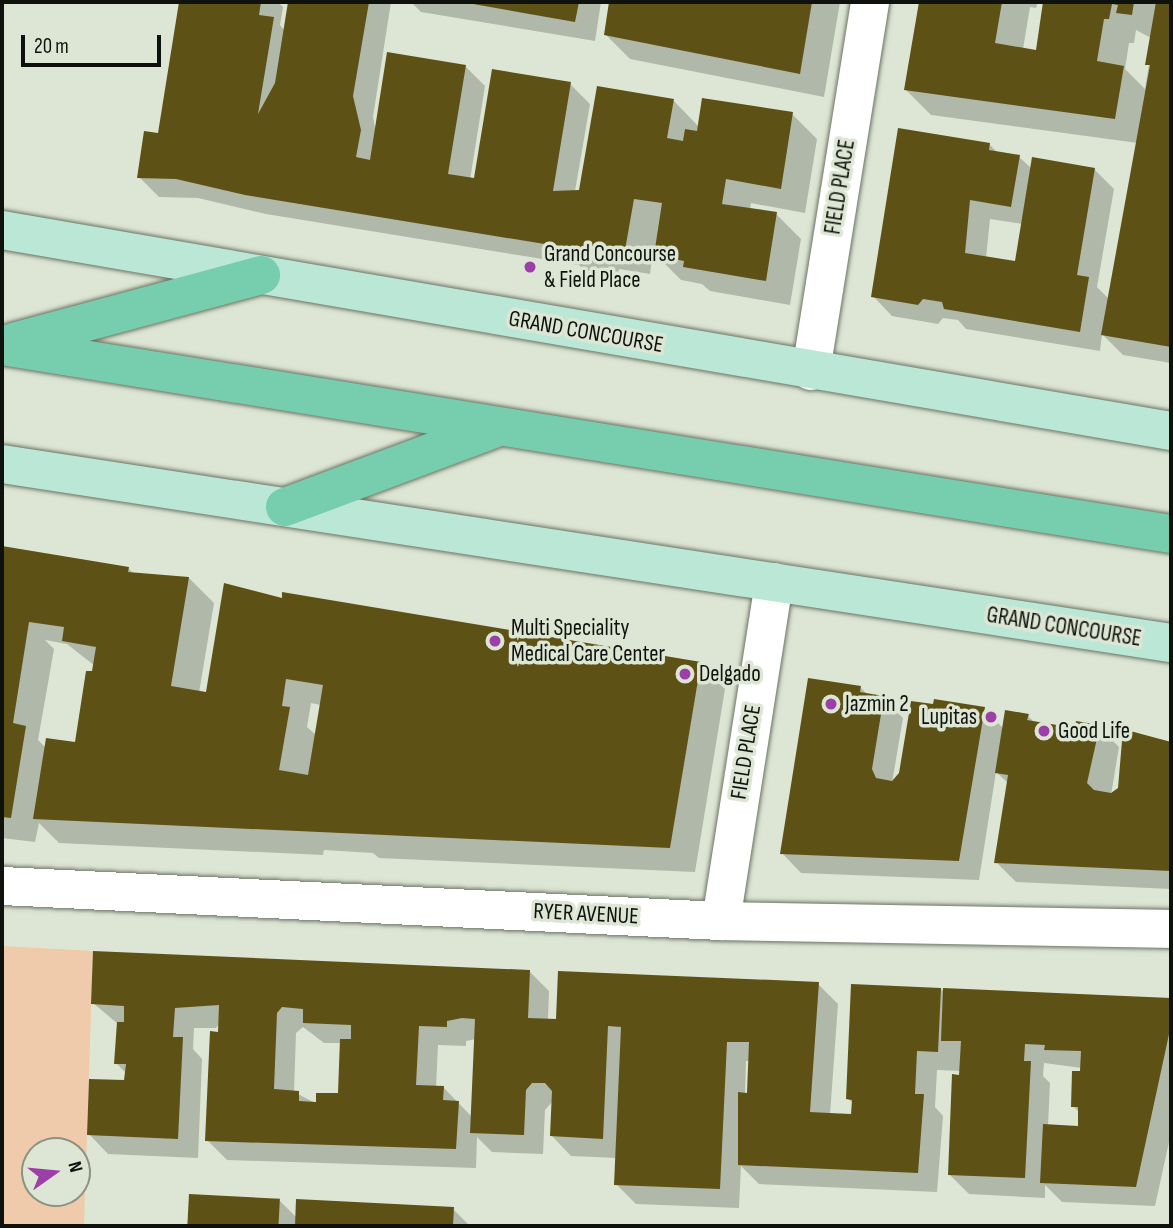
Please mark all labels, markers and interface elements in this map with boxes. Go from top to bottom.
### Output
scale bar [24,21,164,65]
text: 20 m [34,34,69,59]
street label: FIELD PLACE [819,138,861,236]
place label: Grand Concourse & Field Place [544,240,676,294]
marker: Grand Concourse & Field Place [522,259,538,275]
street label: GRAND CONCOURSE [507,305,665,359]
street label: GRAND CONCOURSE [985,601,1143,653]
place label: Multi Speciality Medical Care Center [511,614,665,668]
marker: Multi Speciality Medical Care Center [485,631,505,651]
place label: Delgado [699,660,761,688]
marker: Delgado [677,666,693,682]
place label: Jazmin 2 [845,690,909,718]
marker: Jazmin 2 [823,696,839,712]
street label: FIELD PLACE [725,703,767,801]
place label: Lupitas [921,703,977,731]
marker: Lupitas [983,709,999,725]
place label: Good Life [1058,717,1130,745]
marker: Good Life [1036,723,1052,739]
street label: RYER AVENUE [533,897,639,931]
north arrow [21,1137,91,1207]
text: N [62,1159,87,1175]

